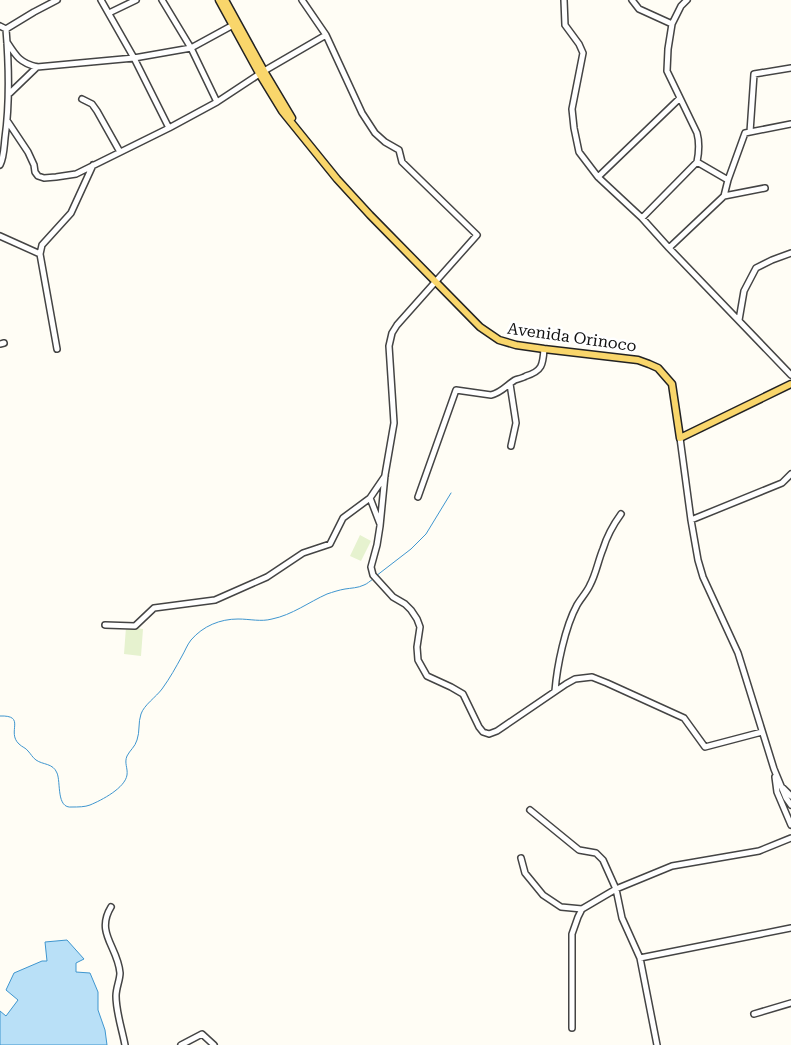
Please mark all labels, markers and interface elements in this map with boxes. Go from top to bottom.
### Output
street label: Avenida Orinoco [506,319,638,355]

